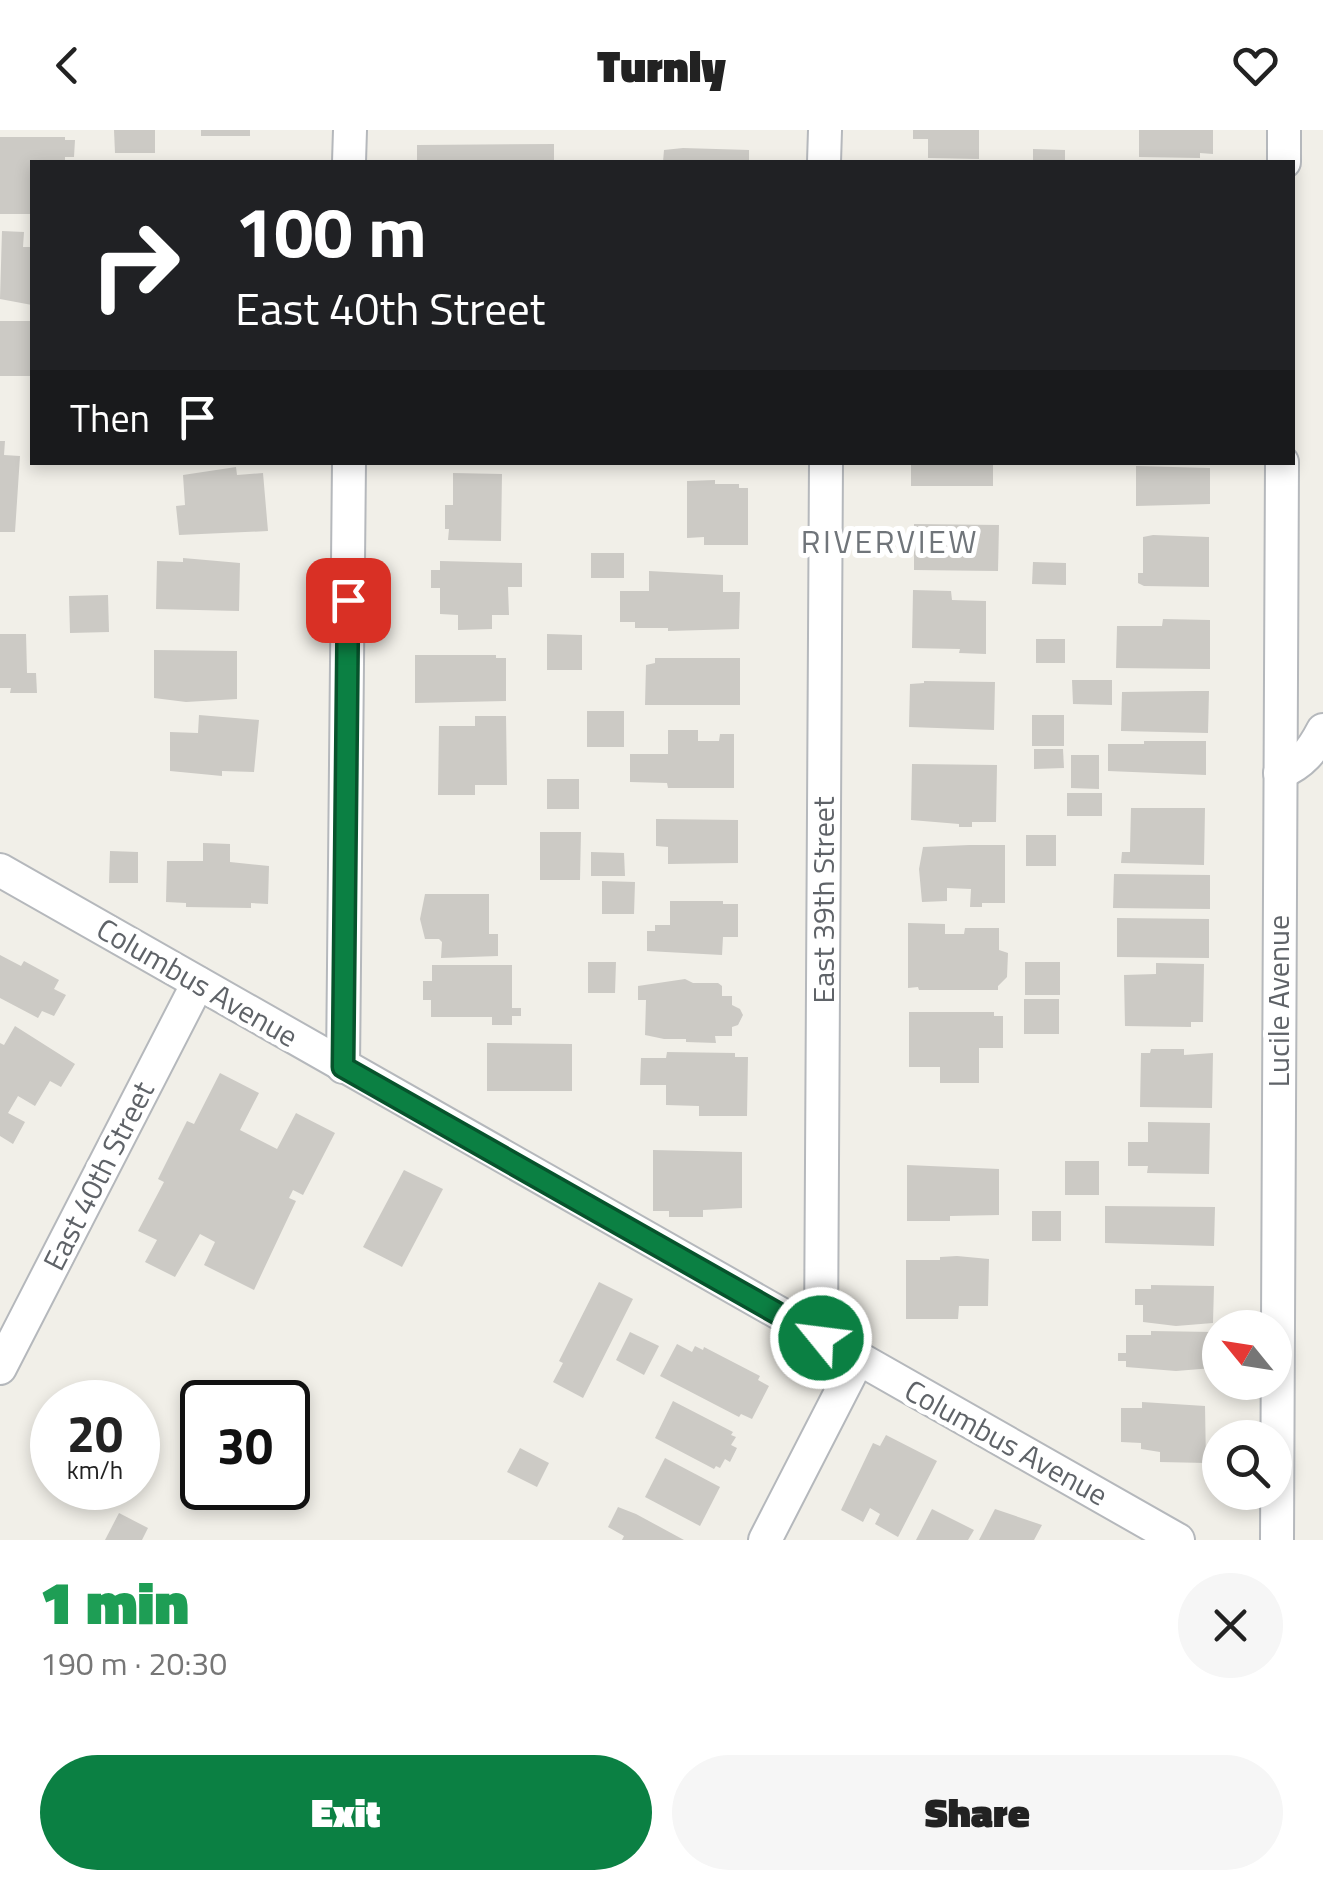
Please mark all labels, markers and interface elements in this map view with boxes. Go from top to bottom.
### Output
text: Turnly [597,31,726,99]
icon: back [40,38,95,93]
icon: heart [1228,38,1283,93]
text: 100 m [235,178,427,284]
icon: right [70,200,200,330]
text: East 40th Street [235,274,545,342]
text: Then [70,389,150,447]
icon: arrive [170,390,225,445]
district label: RIVERVIEW [801,517,979,565]
pin [306,558,391,643]
icon: arrive [321,573,376,628]
street label: East 39th Street [800,796,846,1003]
street label: Columbus Avenue [88,906,307,1059]
street label: Lucile Avenue [1255,915,1301,1087]
street label: East 40th Street [31,1073,166,1278]
position arrow [769,1286,873,1390]
north arrow [1202,1310,1292,1400]
map controls [1202,1310,1292,1510]
street label: Columbus Avenue [897,1367,1116,1517]
speed limit sign: 30 [180,1380,310,1510]
text: 20 [67,1395,123,1471]
button: search [1202,1420,1292,1510]
text: km/h [67,1451,123,1489]
text: 1 min [40,1556,189,1647]
button: close [1178,1573,1283,1678]
text: 190 m · 20:30 [40,1639,227,1687]
button: Exit [40,1755,652,1870]
button: Share [672,1755,1283,1870]

